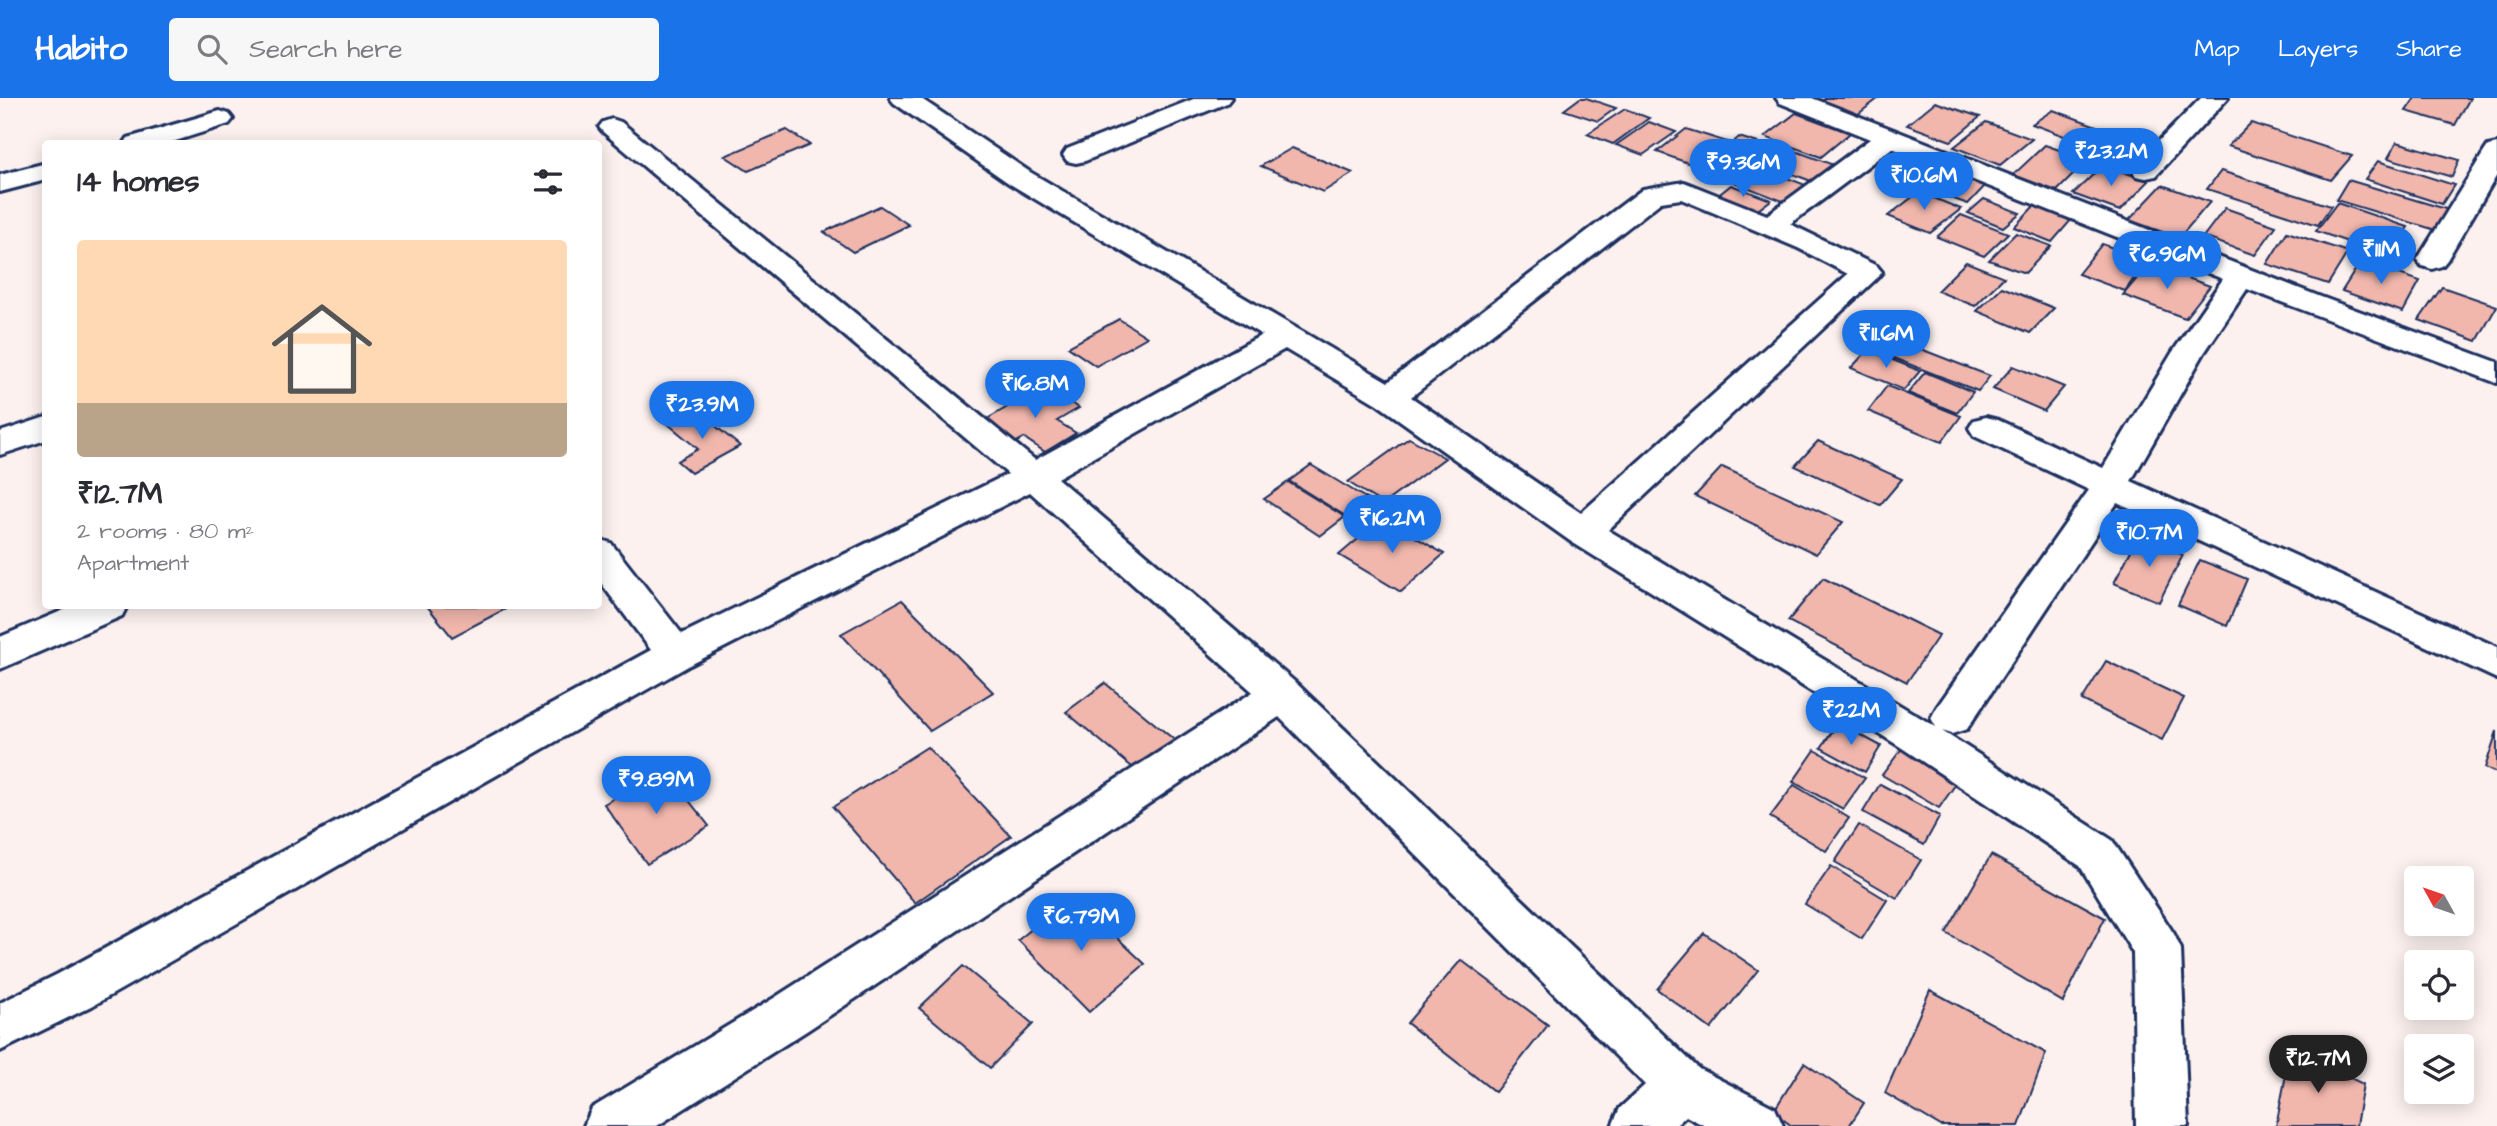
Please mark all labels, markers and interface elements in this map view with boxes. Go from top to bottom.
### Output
search box [169,18,659,81]
text: Habito [35,26,127,72]
icon: search [193,30,231,68]
text: Search here [249,31,403,67]
text: Map [2195,32,2240,66]
text: Layers [2278,32,2358,66]
text: Share [2396,32,2462,66]
pin: ₹23.2M [2054,129,2168,188]
text: ₹23.2M [2074,135,2148,167]
pin: ₹9.36M [1686,140,1800,199]
text: ₹9.36M [1706,146,1780,178]
pin: ₹10.6M [1867,152,1981,212]
text: ₹10.6M [1890,159,1958,191]
text: 14 homes [77,161,200,203]
icon: filters [529,163,567,201]
pin: ₹11M [2340,226,2422,286]
pin: ₹6.96M [2110,232,2224,291]
text: ₹11M [2362,233,2400,265]
text: ₹6.96M [2128,238,2206,270]
icon: home [259,286,385,412]
pin: ₹11.6M [1829,310,1943,370]
text: ₹11.6M [1858,317,1914,349]
pin: ₹16.8M [978,360,1092,420]
text: ₹16.8M [1001,367,1069,399]
pin: ₹23.9M [645,382,759,441]
text: ₹23.9M [665,388,739,420]
text: ₹12.7M [77,473,163,515]
pin: ₹16.2M [1335,496,1449,555]
text: ₹16.2M [1359,502,1425,534]
pin: ₹10.7M [2092,510,2206,569]
text: 2 rooms · 80 m² [77,515,254,547]
text: ₹10.7M [2115,516,2183,548]
text: Apartment [77,547,189,579]
pin: ₹22M [1810,688,1892,747]
text: ₹22M [1822,694,1880,726]
pin: ₹9.89M [599,756,713,816]
text: ₹9.89M [618,763,694,795]
north arrow [2404,866,2474,936]
map controls [2404,866,2474,1104]
pin: ₹6.79M [1024,894,1138,953]
text: ₹6.79M [1042,900,1120,932]
button: locate [2404,950,2474,1020]
button: layers [2404,1034,2474,1104]
pin: ₹12.7M [2261,1035,2375,1095]
text: ₹12.7M [2285,1042,2351,1074]

